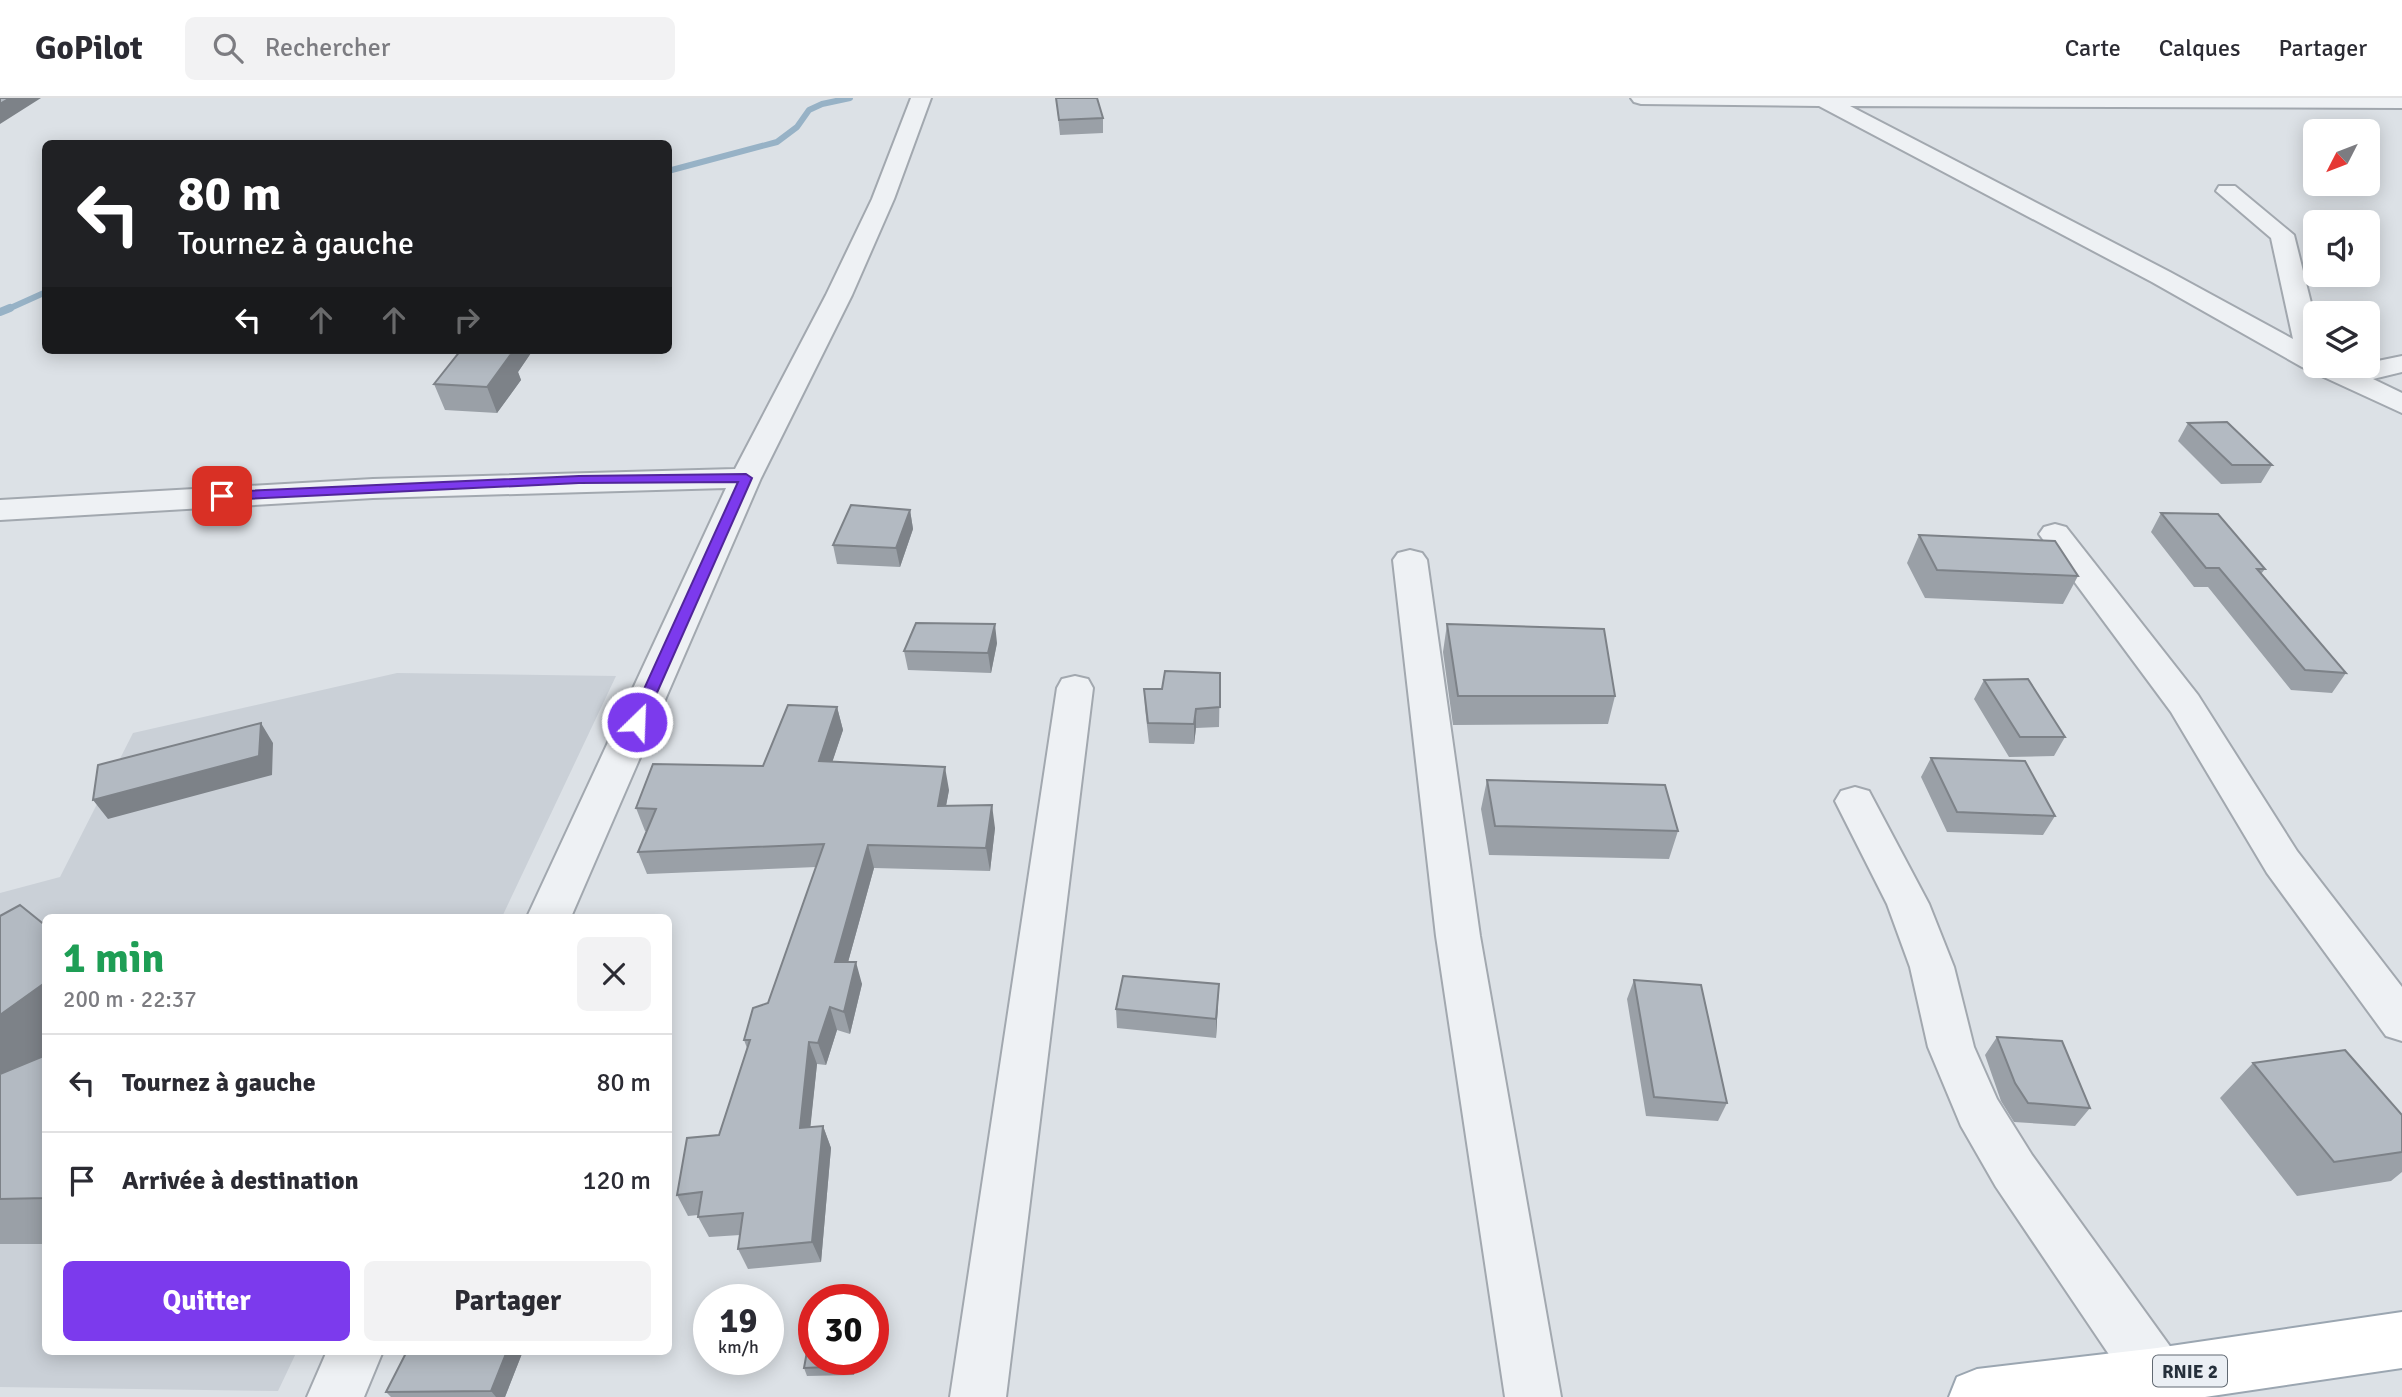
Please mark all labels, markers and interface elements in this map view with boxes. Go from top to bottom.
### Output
search box [185,17,675,80]
text: GoPilot [35,28,143,69]
icon: search [209,29,247,67]
text: Rechercher [265,32,390,64]
text: Carte [2065,33,2121,63]
text: Calques [2159,33,2240,63]
text: Partager [2278,33,2367,63]
north arrow [2303,119,2380,196]
map controls [2303,119,2380,378]
text: 80 m [178,164,281,224]
icon: left [63,168,154,259]
button: sound [2303,210,2380,287]
text: Tournez à gauche [178,224,414,263]
icon: left [229,301,267,339]
icon: ahead [302,301,340,339]
icon: ahead [375,301,413,339]
icon: right [448,301,486,339]
button: layers [2303,301,2380,378]
pin [192,466,252,526]
icon: arrive [203,477,241,515]
position arrow [600,685,674,759]
text: 1 min [63,933,164,984]
button: close [577,937,651,1011]
text: 200 m · 22:37 [63,985,197,1014]
icon: left [63,1064,101,1102]
text: Tournez à gauche [122,1067,316,1099]
text: 80 m [596,1067,651,1099]
icon: arrive [63,1162,101,1200]
text: Arrivée à destination [122,1165,359,1197]
text: 120 m [582,1165,651,1197]
button: Quitter [63,1261,350,1341]
button: Partager [364,1261,651,1341]
speed limit sign: 30 [798,1284,889,1375]
text: 19 [720,1299,757,1342]
text: km/h [718,1336,759,1358]
road number: RNIE 2 [2153,1356,2227,1386]

